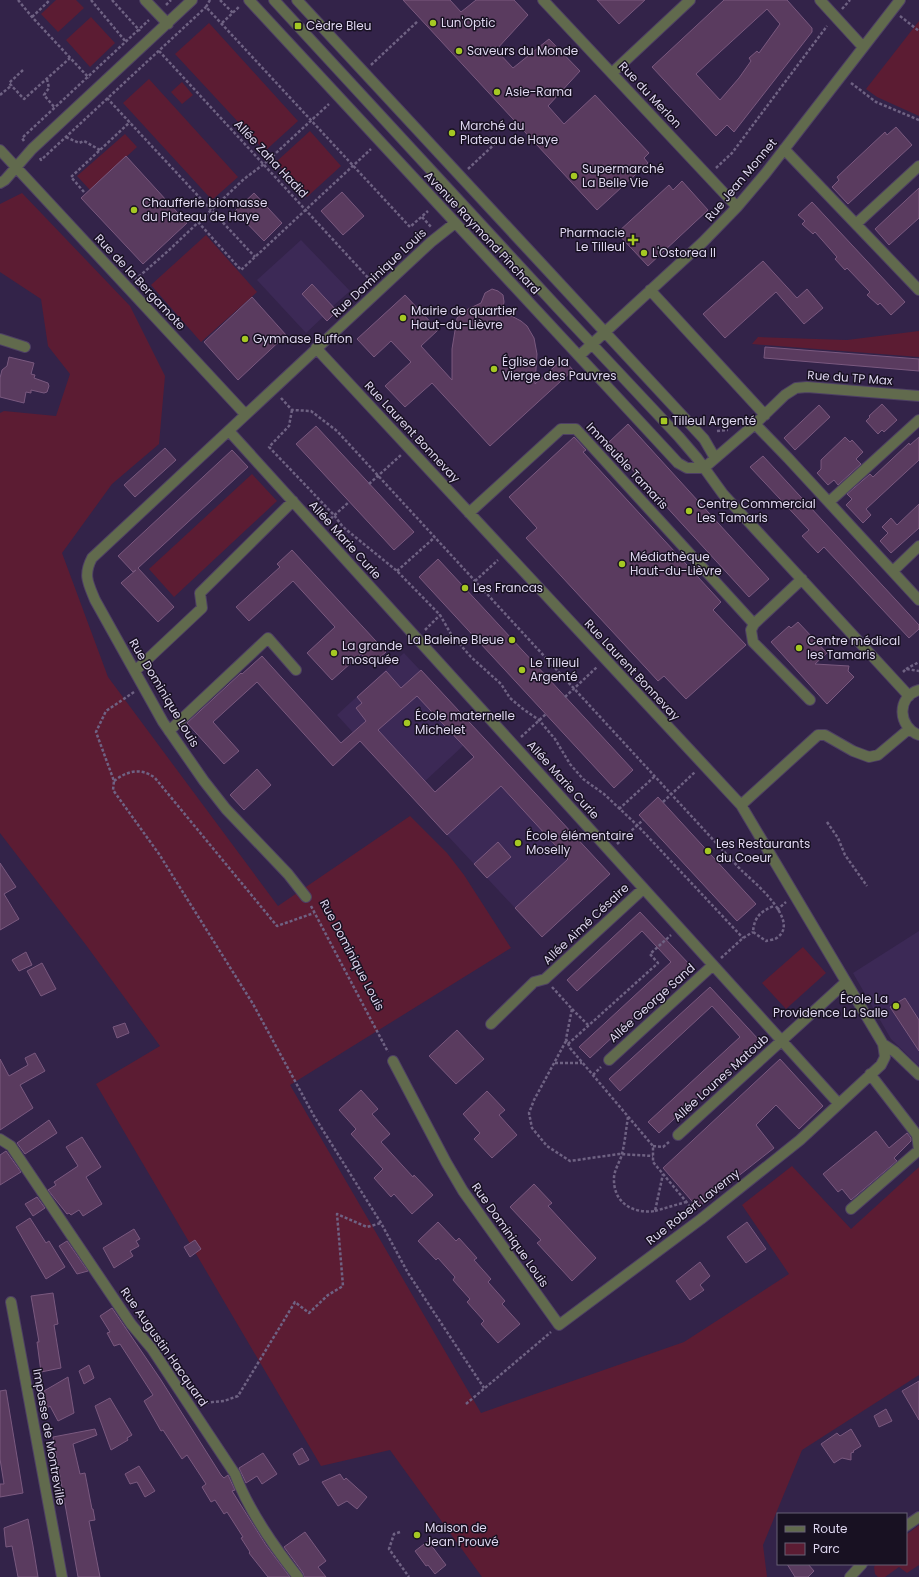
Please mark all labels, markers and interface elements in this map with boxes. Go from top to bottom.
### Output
place label: Lun'Optic [441,14,496,31]
place label: Cèdre Bleu [306,17,371,34]
marker: Lun'Optic [428,18,438,28]
marker: Cèdre Bleu [293,21,303,31]
place label: Saveurs du Monde [467,42,578,59]
marker: Saveurs du Monde [454,46,464,56]
street label: Rue du Merlon [615,58,686,132]
place label: Asie-Rama [505,83,572,100]
marker: Asie-Rama [492,87,502,97]
street label: Allée Zaha Hadid [231,116,312,201]
place label: Marché du Plateau de Haye [460,117,558,148]
marker: Marché du Plateau de Haye [447,128,457,138]
street label: Rue Jean Monnet [701,135,780,225]
place label: Supermarché La Belle Vie [582,160,664,191]
street label: Avenue Raymond Pinchard [421,167,544,298]
marker: Supermarché La Belle Vie [569,171,579,181]
place label: Chaufferie biomasse du Plateau de Haye [142,194,267,225]
marker: Chaufferie biomasse du Plateau de Haye [129,205,139,215]
street label: Rue Dominique Louis [328,224,430,321]
place label: Pharmacie Le Tilleul [560,224,625,255]
street label: Rue de la Bergamote [91,230,190,334]
marker: Pharmacie Le Tilleul [628,235,638,245]
place label: L'Ostorea II [652,244,716,261]
marker: L'Ostorea II [639,248,649,258]
place label: Mairie de quartier Haut-du-Lièvre [411,302,517,333]
marker: Mairie de quartier Haut-du-Lièvre [398,313,408,323]
place label: Gymnase Buffon [253,330,352,347]
marker: Gymnase Buffon [240,334,250,344]
place label: Église de la Vierge des Pauvres [502,353,616,384]
marker: Église de la Vierge des Pauvres [489,364,499,374]
street label: Rue du TP Max [807,366,894,389]
street label: Rue Laurent Bonnevay [361,377,464,486]
place label: Tilleul Argenté [672,412,756,429]
marker: Tilleul Argenté [659,416,669,426]
street label: Immeuble Tamaris [583,418,672,513]
place label: Centre Commercial Les Tamaris [697,495,816,526]
street label: Allée Marie Curie [305,497,385,583]
marker: Centre Commercial Les Tamaris [684,506,694,516]
place label: Médiathèque Haut-du-Lièvre [630,548,722,579]
marker: Médiathèque Haut-du-Lièvre [617,559,627,569]
place label: Les Francas [473,579,543,596]
marker: Les Francas [460,583,470,593]
street label: Rue Laurent Bonnevay [581,615,684,724]
place label: La Baleine Bleue [407,631,504,648]
place label: Centre médical les Tamaris [807,632,900,663]
street label: Rue Dominique Louis [125,635,204,750]
marker: La Baleine Bleue [507,635,517,645]
place label: La grande mosquée [342,637,402,668]
marker: Centre médical les Tamaris [794,643,804,653]
marker: La grande mosquée [329,648,339,658]
place label: Le Tilleul Argenté [530,654,579,685]
marker: Le Tilleul Argenté [517,665,527,675]
place label: École maternelle Michelet [415,707,515,738]
marker: École maternelle Michelet [402,718,412,728]
street label: Allée Marie Curie [523,737,603,823]
place label: École élémentaire Moselly [526,827,633,858]
place label: Les Restaurants du Coeur [716,835,810,866]
marker: École élémentaire Moselly [513,838,523,848]
marker: Les Restaurants du Coeur [703,846,713,856]
street label: Allée Aimé Césaire [539,879,632,968]
street label: Rue Dominique Louis [316,896,389,1013]
street label: Allée George Sand [605,959,698,1046]
place label: École La Providence La Salle [773,990,888,1021]
marker: École La Providence La Salle [891,1001,901,1011]
street label: Allée Lounes Matoub [669,1030,772,1125]
street label: Rue Robert Laverny [642,1164,743,1249]
street label: Rue Dominique Louis [468,1179,553,1290]
street label: Rue Augustin Hacquard [117,1284,212,1410]
street label: Impasse de Montreville [29,1367,70,1507]
legend [777,1513,907,1565]
place label: Maison de Jean Prouvé [425,1519,499,1550]
text: Route [813,1520,847,1537]
marker: Maison de Jean Prouvé [412,1530,422,1540]
text: Parc [813,1540,840,1557]

